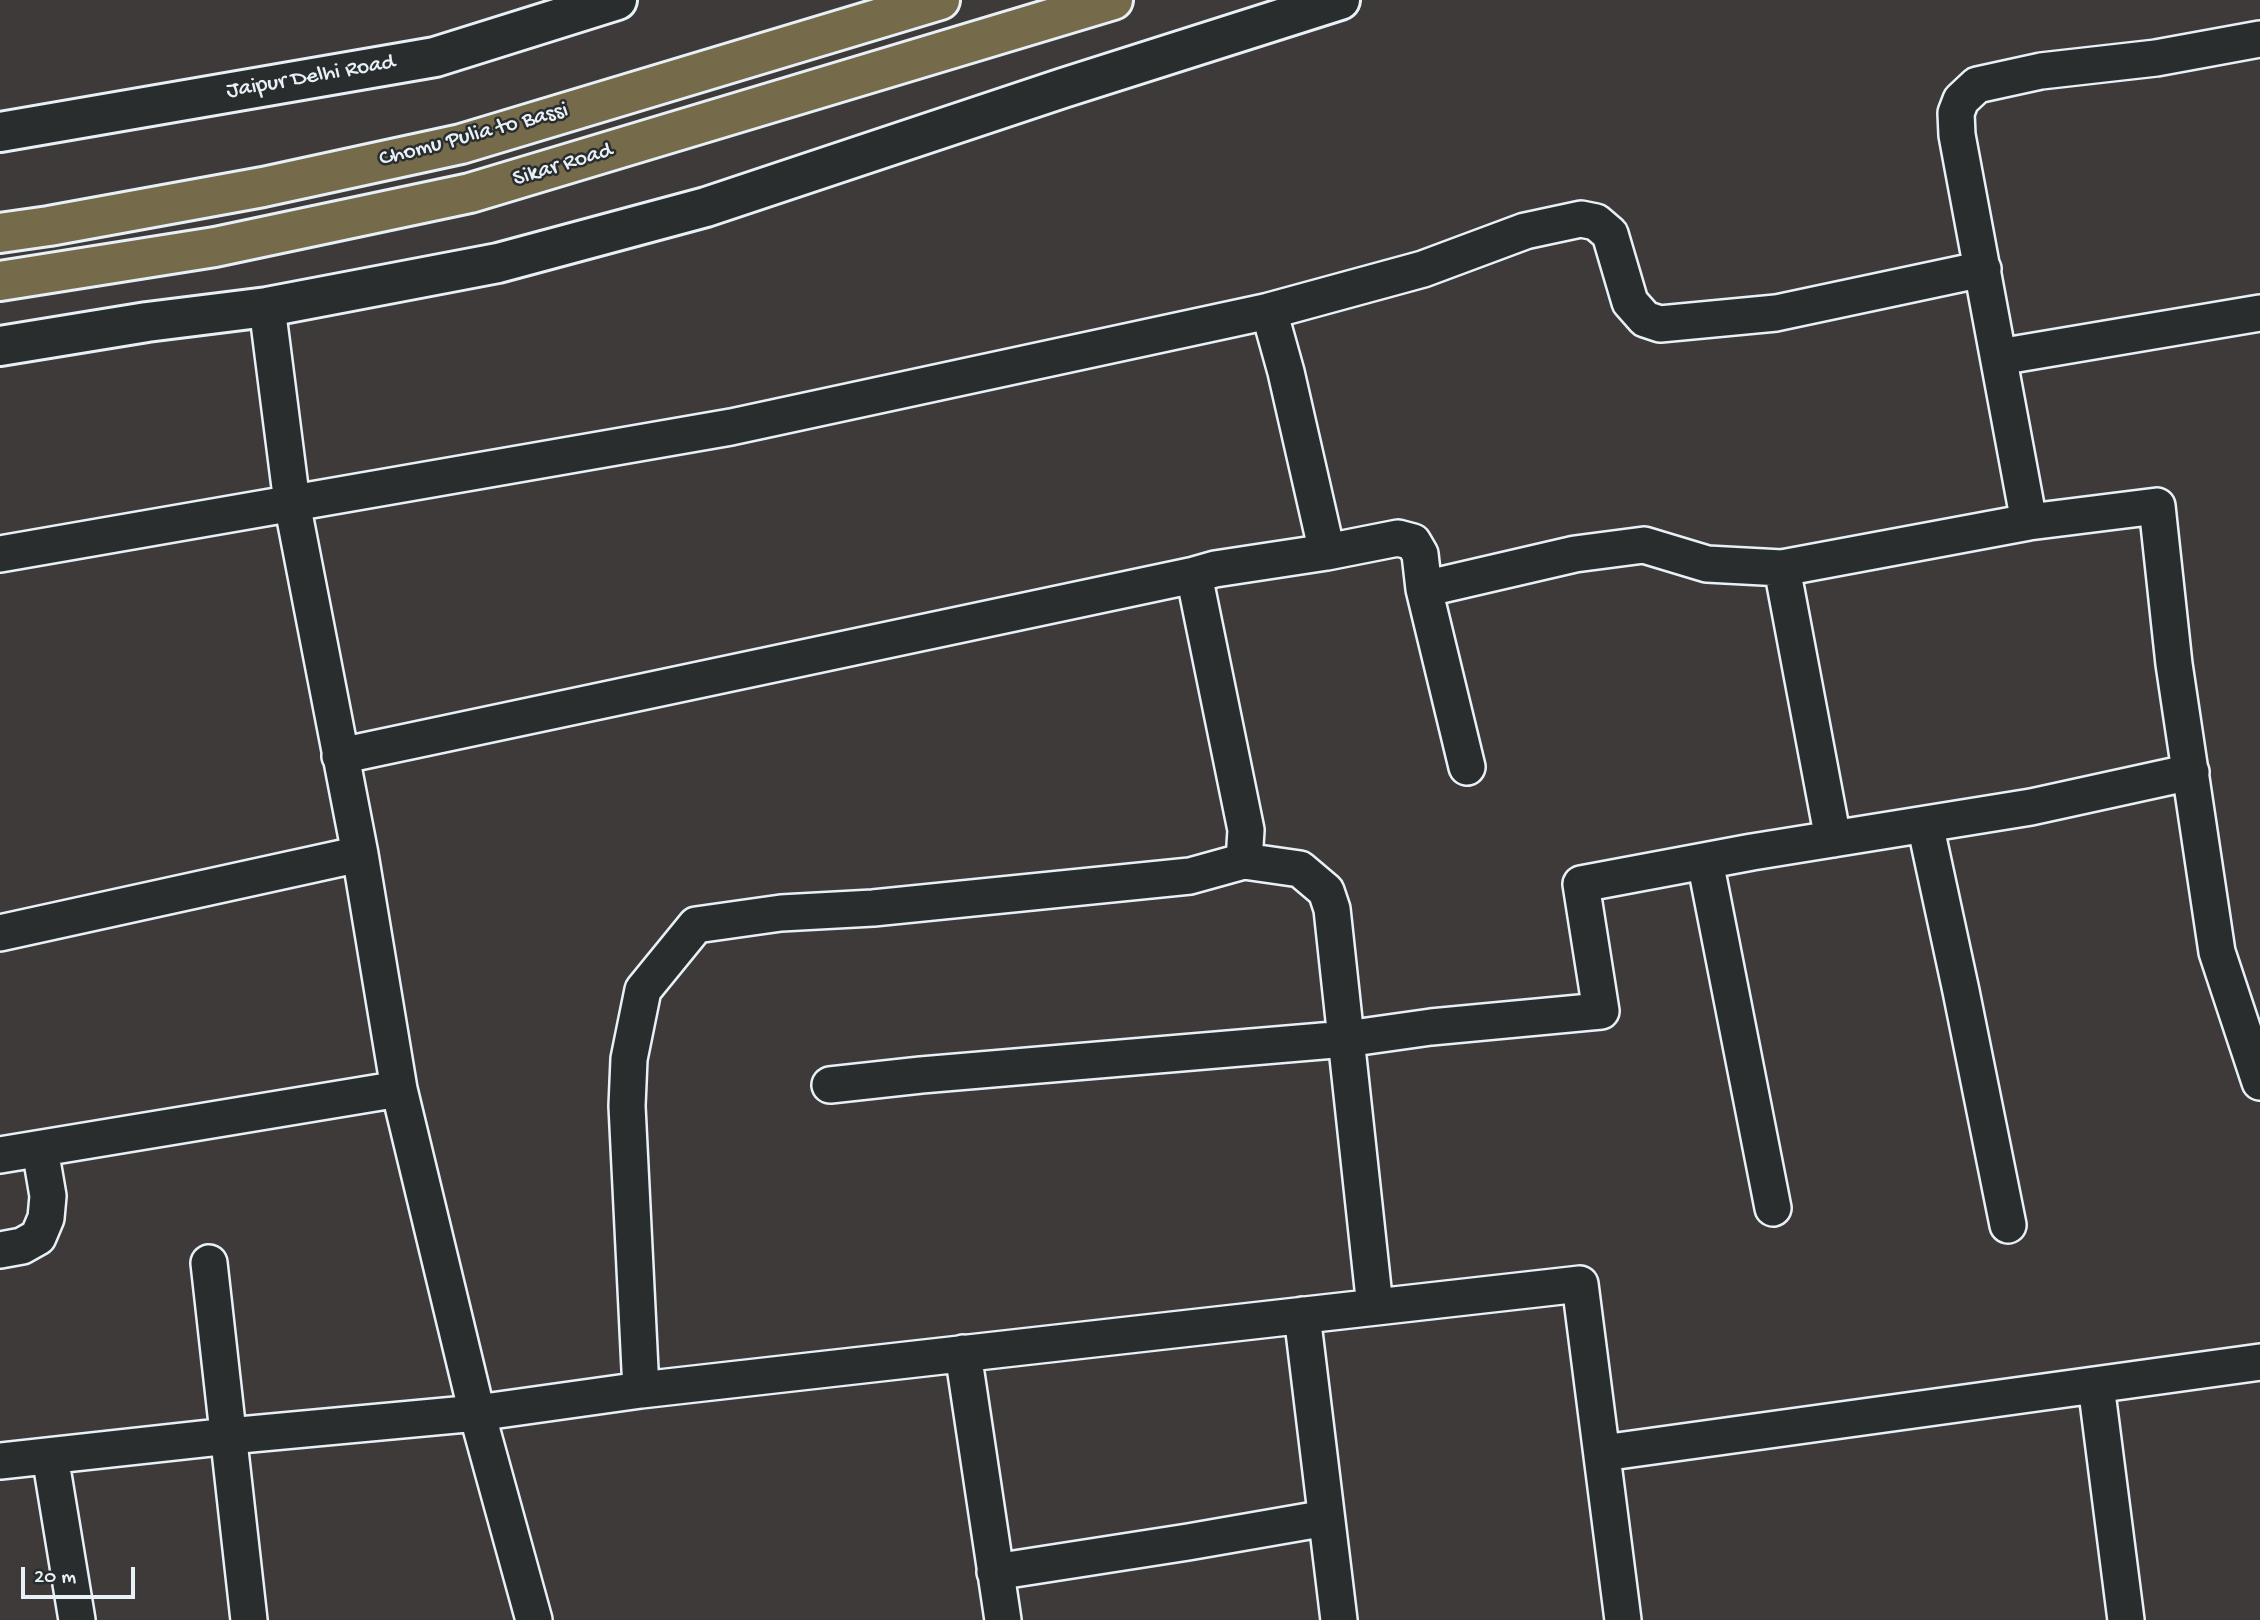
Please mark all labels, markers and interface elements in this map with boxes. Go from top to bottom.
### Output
street label: Jaipur Delhi Road [225,50,397,106]
street label: Chomu Pulia to Bassi [377,98,571,174]
street label: Sikar Road [510,138,616,194]
scale bar [24,1554,138,1598]
text: 20 m [34,1566,76,1591]

